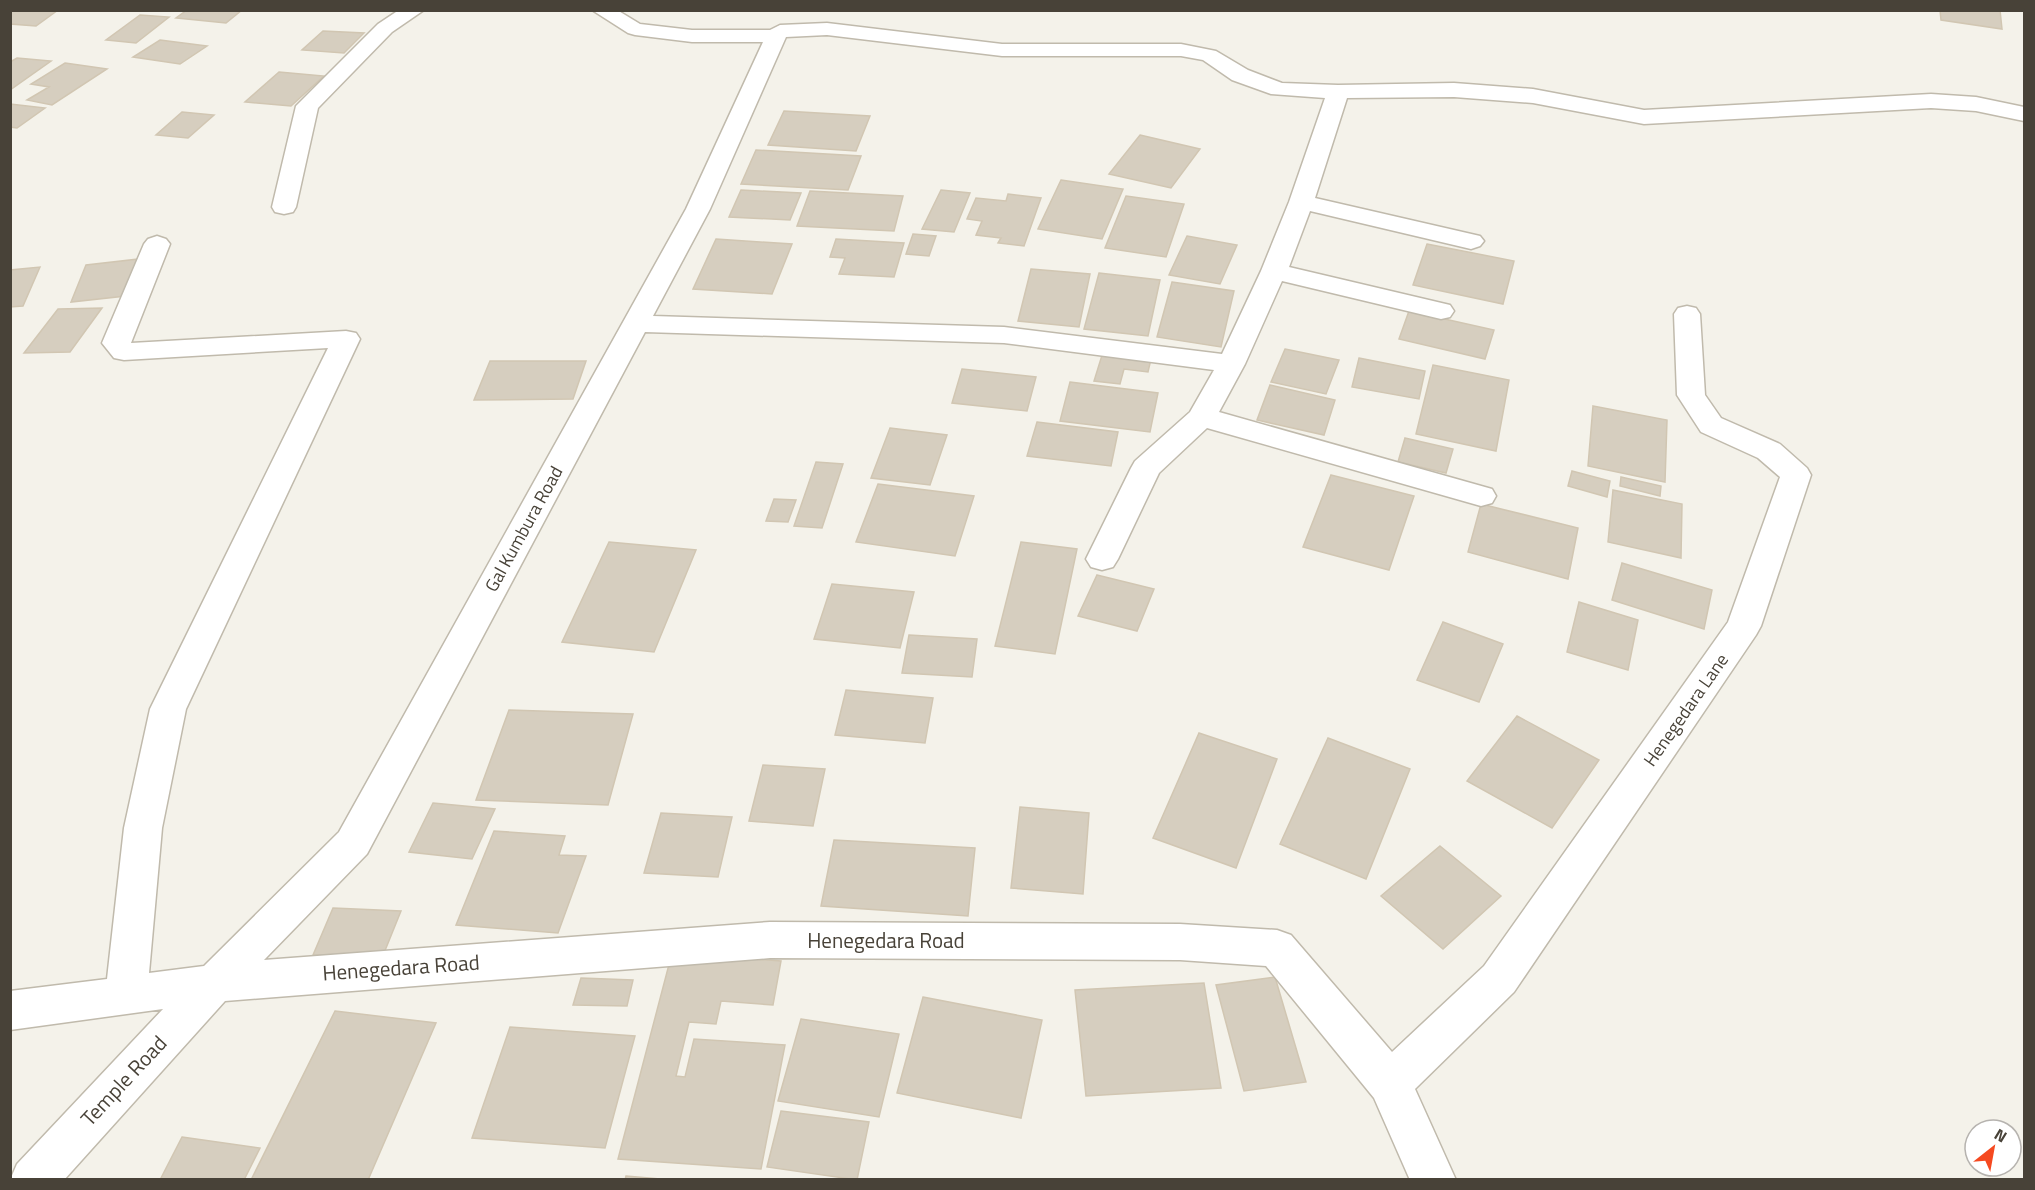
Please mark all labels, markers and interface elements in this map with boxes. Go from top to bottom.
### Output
street label: Gal Kumbura Road [478,461,569,597]
street label: Henegedara Lane [1637,648,1735,772]
street label: Henegedara Road [807,924,965,956]
street label: Henegedara Road [321,946,481,988]
street label: Temple Road [73,1028,174,1133]
north arrow [1963,1118,2023,1178]
text: N [1990,1122,2012,1148]

